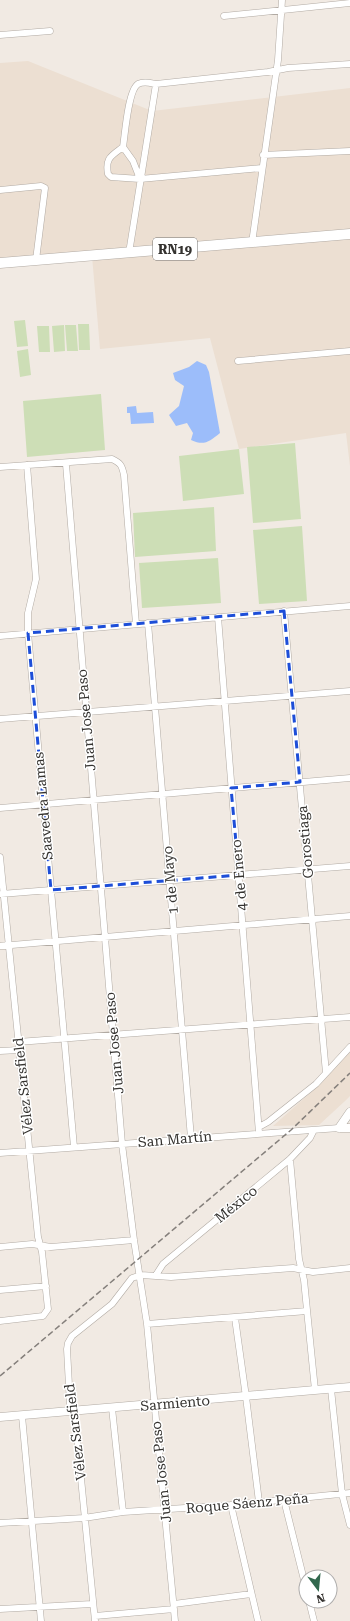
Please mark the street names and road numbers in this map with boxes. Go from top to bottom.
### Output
road number: RN19 [153,238,197,260]
street label: Juan Jose Paso [74,668,98,772]
street label: Saavedra Lamas [30,751,56,861]
street label: Gorostiaga [294,804,316,879]
street label: 4 de Enero [228,839,250,911]
street label: 1 de Mayo [159,845,181,915]
street label: Juan Jose Paso [102,991,126,1095]
street label: Vélez Sarsfield [10,1037,36,1135]
street label: San Martín [137,1128,213,1150]
street label: México [212,1182,260,1226]
street label: Vélez Sarsfield [61,1383,89,1481]
street label: Sarmiento [140,1392,210,1414]
street label: Juan Jose Paso [148,1420,174,1524]
street label: Roque Sáenz Peña [185,1490,309,1516]

